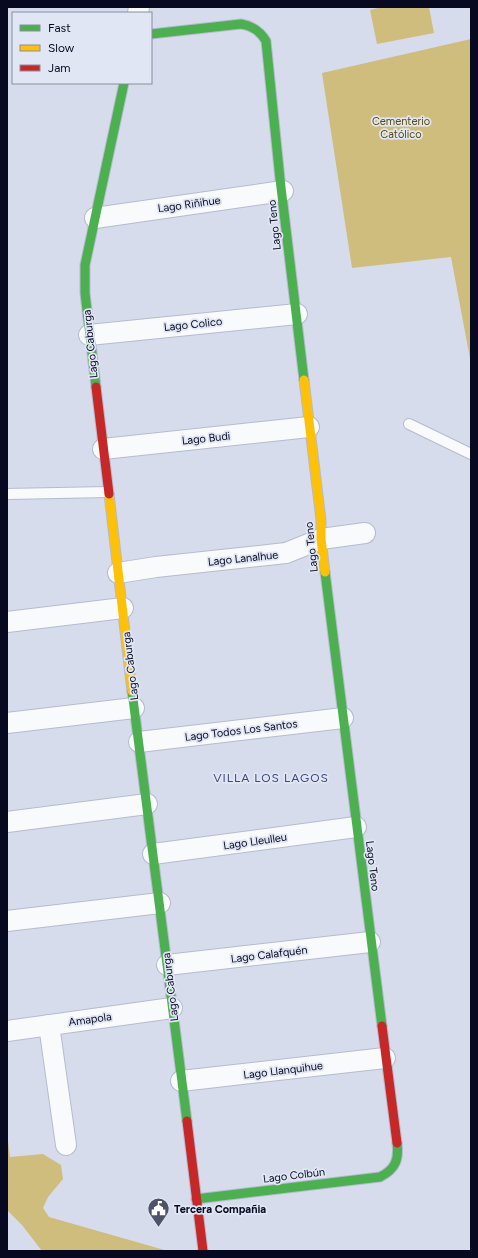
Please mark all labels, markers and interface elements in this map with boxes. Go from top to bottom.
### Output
legend [12,12,152,84]
text: Fast [48,21,71,35]
text: Slow [48,41,75,55]
text: Jam [48,61,71,75]
park label: Cementerio Católico [372,115,430,141]
street label: Lago Riñihue [157,194,221,215]
street label: Lago Teno [265,199,284,251]
street label: Lago Caburga [80,309,101,379]
street label: Lago Colico [163,315,223,334]
street label: Lago Budi [181,429,231,448]
street label: Lago Teno [302,521,321,573]
street label: Lago Lanalhue [207,548,279,569]
street label: Lago Caburga [120,631,141,701]
street label: Lago Todos Los Santos [184,717,298,744]
district label: VILLA LOS LAGOS [213,771,329,785]
street label: Lago Lleulleu [222,831,288,852]
street label: Lago Teno [363,840,382,892]
street label: Lago Calafquén [230,943,308,966]
street label: Lago Caburga [160,952,181,1022]
street label: Amapola [68,1010,112,1029]
street label: Lago Llanquihue [243,1059,324,1082]
street label: Lago Colbún [262,1165,326,1186]
public building icon: Tercera Compañia [146,1196,172,1229]
place label: Tercera Compañia [174,1203,266,1216]

